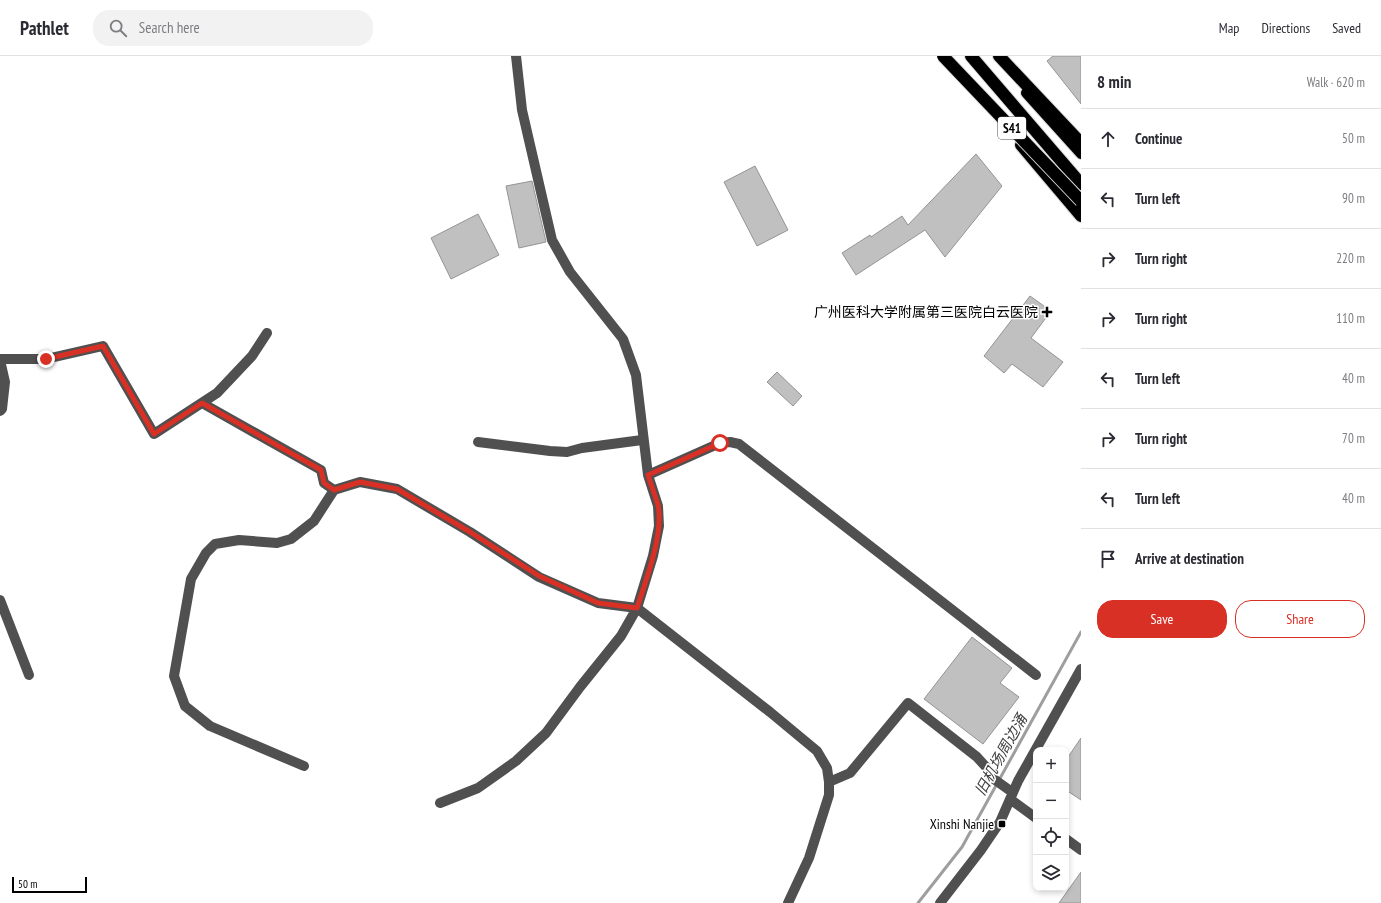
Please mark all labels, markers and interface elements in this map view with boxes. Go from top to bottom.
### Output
search box [93,10,373,46]
text: Pathlet [20,16,69,40]
icon: search [107,17,129,39]
text: Search here [139,18,200,37]
text: Map [1219,19,1239,37]
text: Directions [1261,19,1310,37]
text: Saved [1332,19,1361,37]
text: 8 min [1097,71,1131,93]
text: Walk · 620 m [1307,74,1365,91]
road number: S41 [998,117,1026,139]
icon: ahead [1097,128,1119,150]
text: Continue [1135,129,1182,148]
text: 50 m [1342,130,1365,147]
icon: left [1097,188,1119,210]
text: Turn left [1135,189,1180,208]
text: 90 m [1342,190,1365,207]
icon: right [1097,248,1119,270]
text: Turn right [1135,249,1187,268]
text: 220 m [1336,250,1365,267]
place label: 广州医科大学附属第三医院白云医院 [814,303,1038,321]
marker: 广州医科大学附属第三医院白云医院 [1041,306,1053,318]
icon: right [1097,308,1119,330]
text: Turn right [1135,309,1187,328]
text: 110 m [1336,310,1365,327]
route end [37,350,55,368]
icon: left [1097,368,1119,390]
text: Turn left [1135,369,1180,388]
text: 40 m [1342,370,1365,387]
icon: right [1097,428,1119,450]
text: Turn right [1135,429,1187,448]
text: 70 m [1342,430,1365,447]
route start [711,434,729,452]
icon: left [1097,488,1119,510]
text: Turn left [1135,489,1180,508]
text: 40 m [1342,490,1365,507]
icon: arrive [1097,548,1119,570]
text: Arrive at destination [1135,549,1244,568]
button: Save [1097,600,1227,638]
button: Share [1235,600,1365,638]
water label: 旧机场周边涌 [970,709,1032,799]
map controls [1033,747,1069,891]
button: + [1033,747,1069,783]
button: − [1033,783,1069,819]
place label: Xinshi Nanjie [930,815,994,833]
marker: Xinshi Nanjie [997,819,1007,829]
button: locate [1033,819,1069,855]
button: layers [1033,855,1069,891]
scale bar [12,875,87,894]
text: 50 m [18,877,37,891]

